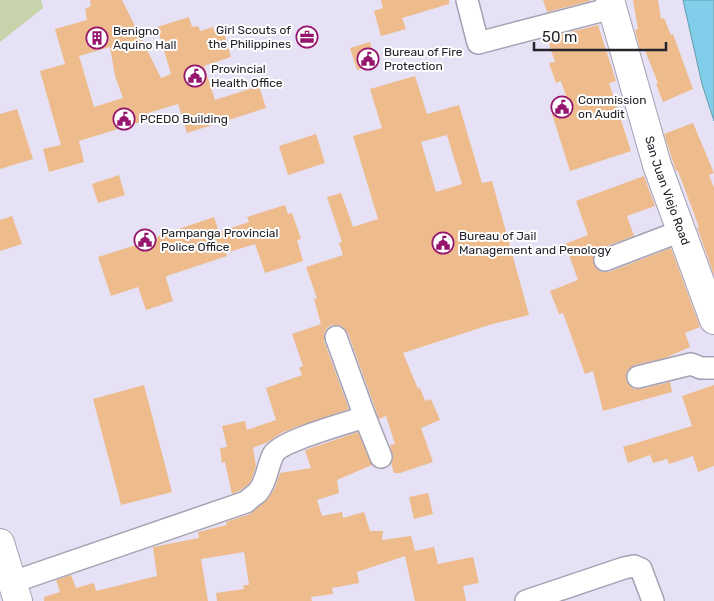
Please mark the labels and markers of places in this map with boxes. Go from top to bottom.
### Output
place label: Girl Scouts of the Philippines [208,23,291,51]
place label: Benigno Aquino Hall [113,24,176,52]
office icon: Girl Scouts of the Philippines [295,25,319,49]
building icon: Benigno Aquino Hall [85,26,109,50]
place label: Bureau of Fire Protection [384,45,463,73]
public building icon: Bureau of Fire Protection [356,47,380,71]
place label: Provincial Health Office [211,62,283,90]
public building icon: Provincial Health Office [183,64,207,88]
place label: Commission on Audit [578,93,646,121]
public building icon: Commission on Audit [550,95,574,119]
public building icon: PCEDO Building [112,107,136,131]
place label: PCEDO Building [140,112,228,126]
place label: Pampanga Provincial Police Office [161,226,278,254]
public building icon: Pampanga Provincial Police Office [133,228,157,252]
place label: Bureau of Jail Management and Penology [459,229,612,257]
public building icon: Bureau of Jail Management and Penology [431,231,455,255]

